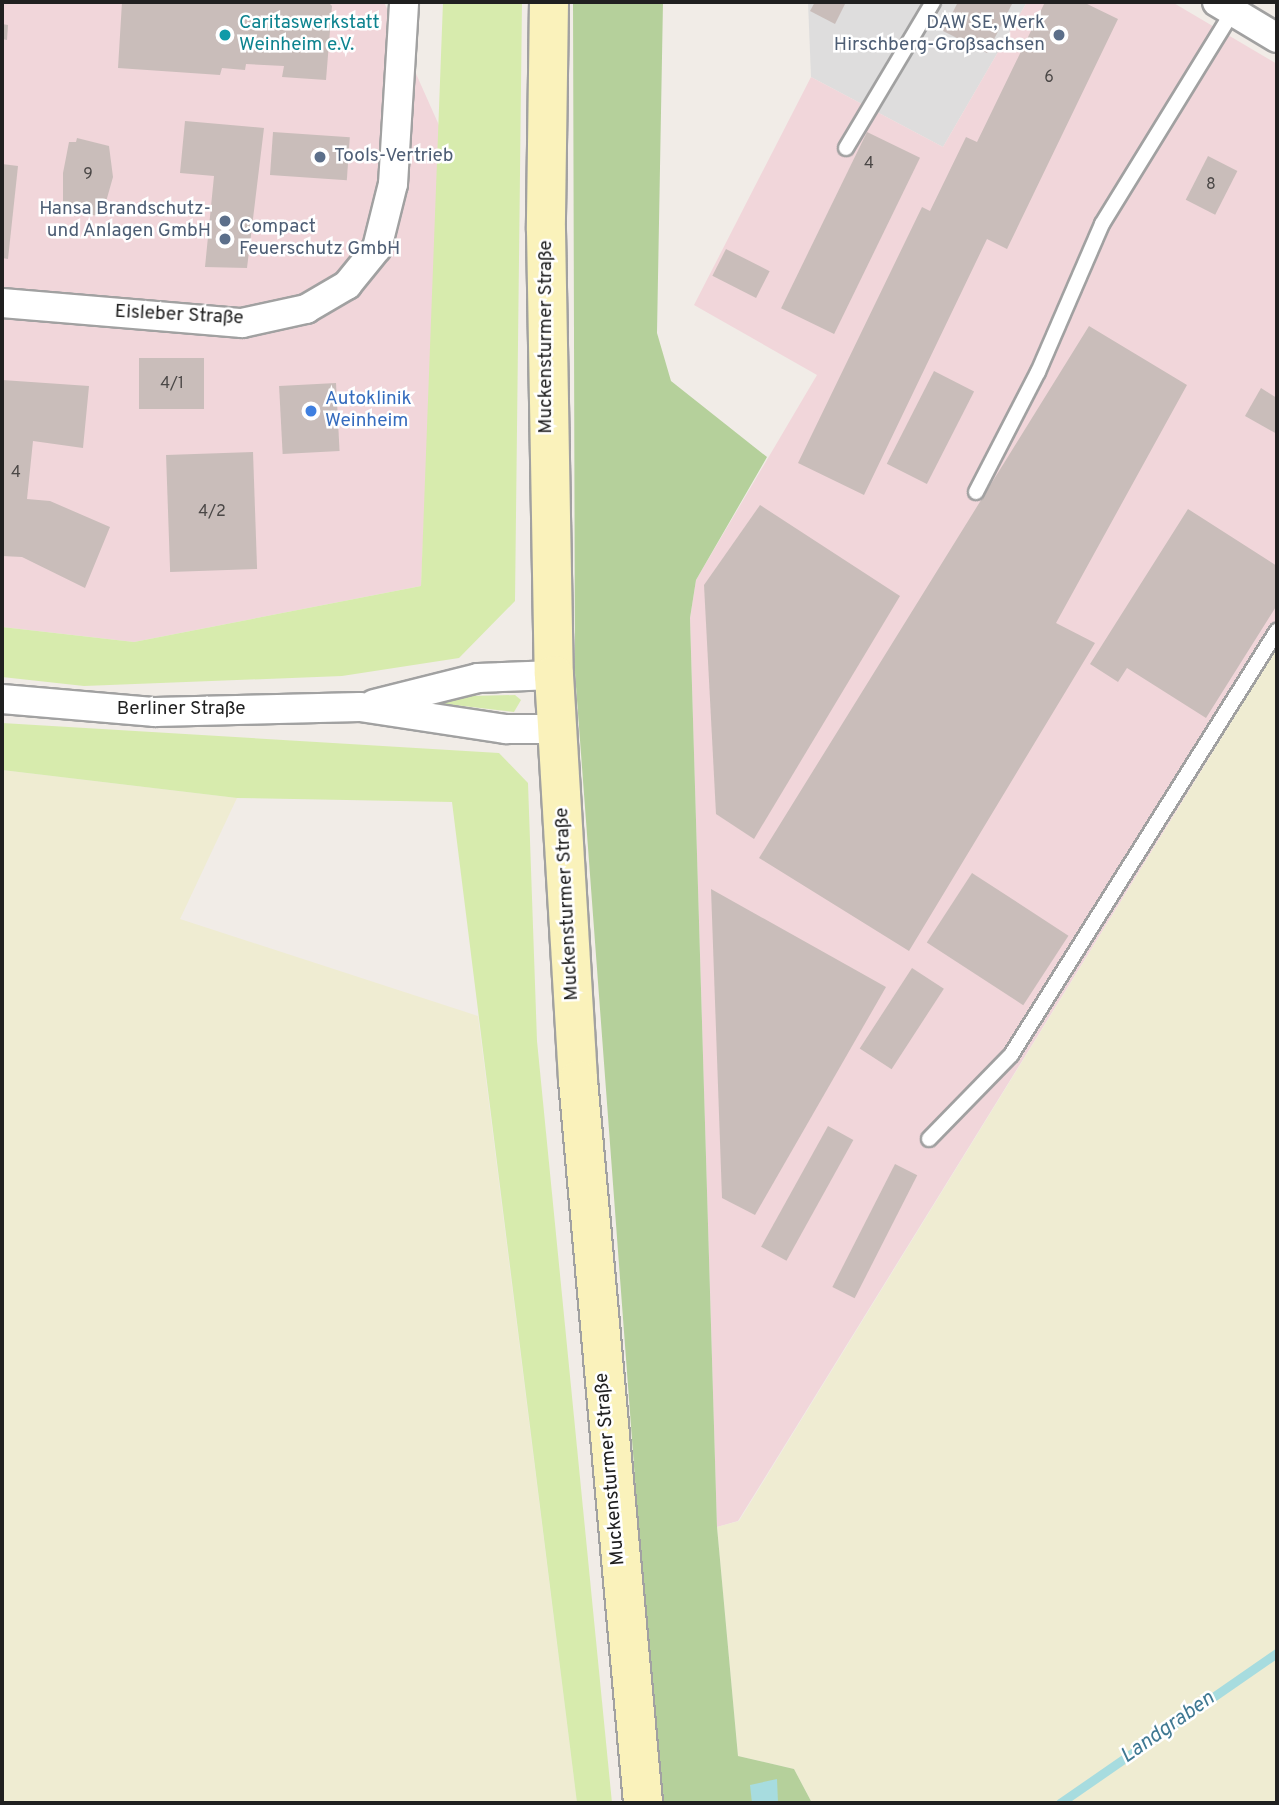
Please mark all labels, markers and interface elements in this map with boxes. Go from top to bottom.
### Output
place label: Caritaswerkstatt Weinheim e.V. [239,13,380,57]
place label: DAW SE, Werk Hirschberg-Großsachsen [834,13,1045,57]
marker: Caritaswerkstatt Weinheim e.V. [217,27,233,43]
marker: DAW SE, Werk Hirschberg-Großsachsen [1051,27,1067,43]
house number: 6 [1044,68,1054,88]
place label: Tools-Vertrieb [334,146,453,168]
marker: Tools-Vertrieb [312,149,328,165]
house number: 4 [864,154,874,174]
house number: 9 [83,165,93,185]
house number: 8 [1206,175,1216,195]
place label: Hansa Brandschutz- und Anlagen GmbH [39,199,211,243]
marker: Hansa Brandschutz- und Anlagen GmbH [217,213,233,229]
place label: Compact Feuerschutz GmbH [239,217,400,261]
marker: Compact Feuerschutz GmbH [217,231,233,247]
street label: Muckensturmer Straße [536,240,558,434]
street label: Eisleber Straße [114,301,244,331]
house number: 4/1 [160,374,184,394]
place label: Autoklinik Weinheim [325,389,412,433]
marker: Autoklinik Weinheim [303,403,319,419]
house number: 4 [11,463,21,483]
house number: 4/2 [198,502,226,522]
street label: Berliner Straße [117,699,245,721]
street label: Muckensturmer Straße [552,807,584,1001]
street label: Muckensturmer Straße [591,1372,631,1566]
water label: Landgraben [1116,1686,1220,1770]

